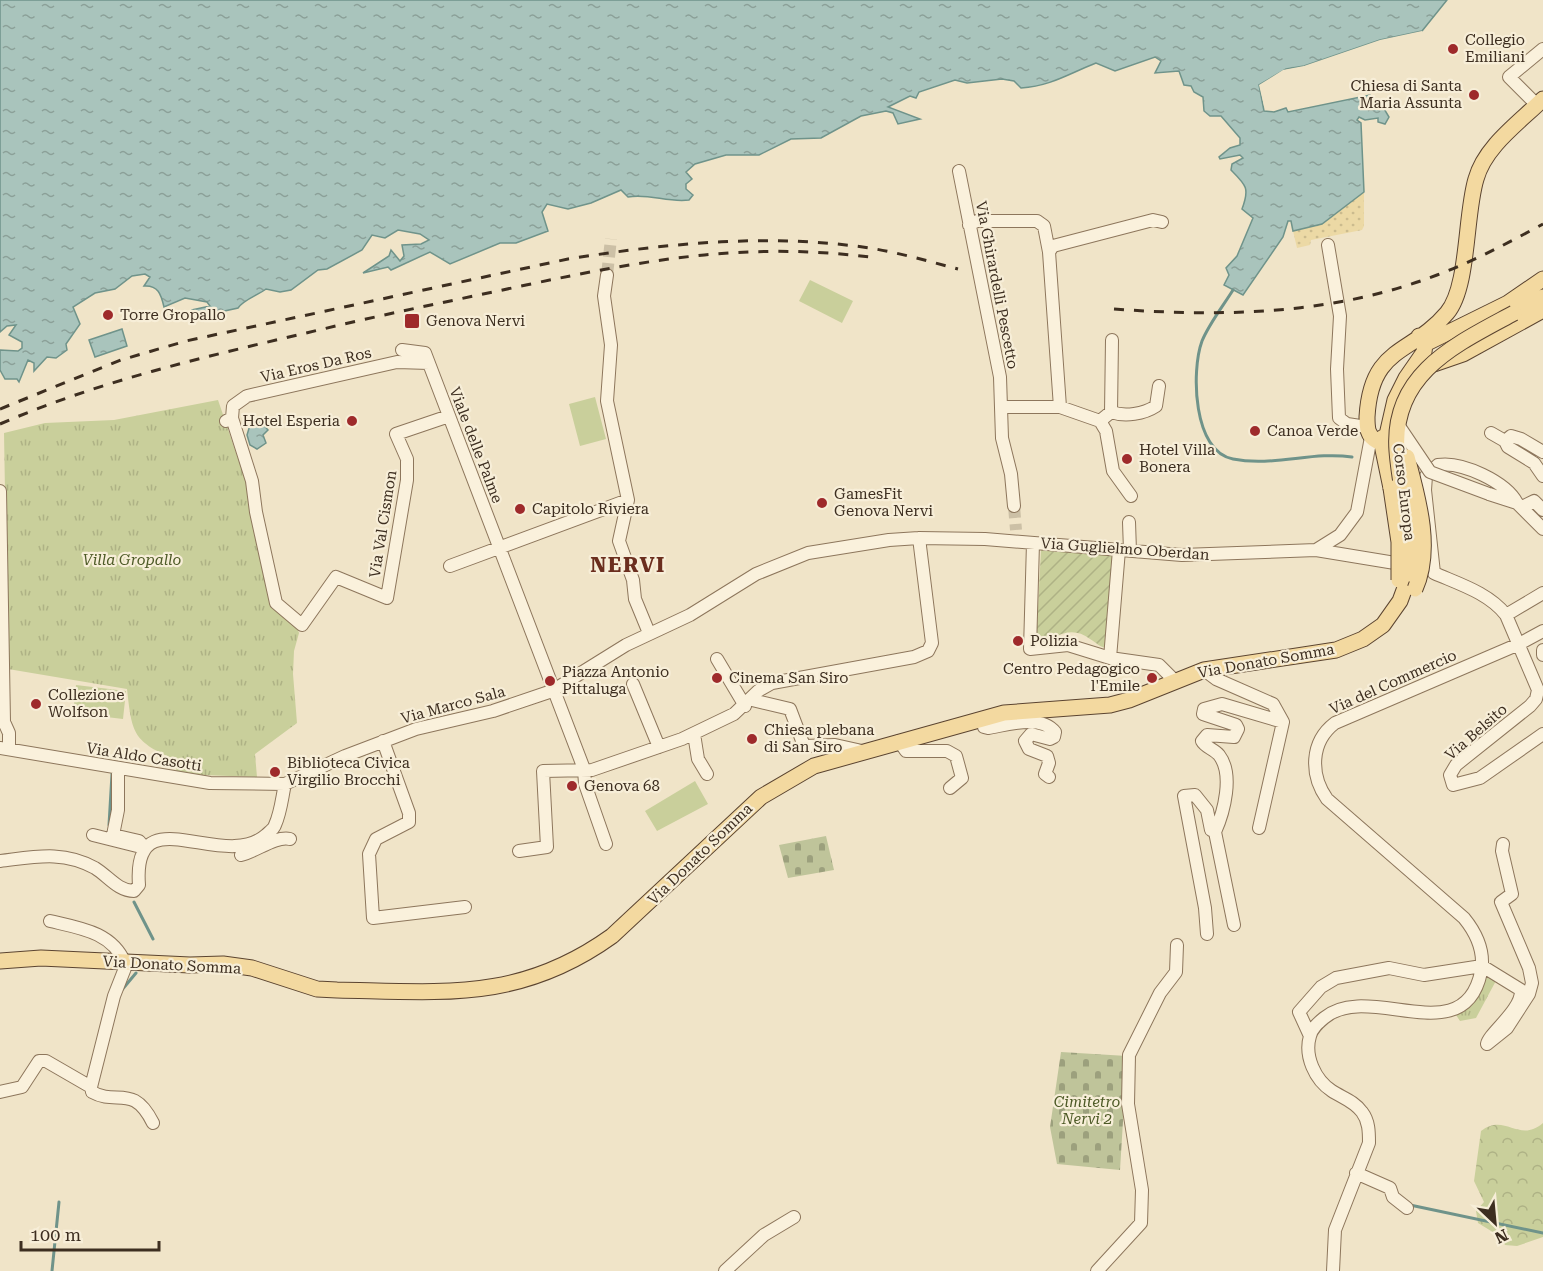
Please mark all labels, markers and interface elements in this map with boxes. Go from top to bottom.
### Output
place label: Collegio Emiliani [1465,31,1525,66]
marker: Collegio Emiliani [1446,42,1460,56]
place label: Chiesa di Santa Maria Assunta [1350,77,1462,112]
marker: Chiesa di Santa Maria Assunta [1467,88,1481,102]
street label: Via Ghirardelli Pescetto [972,200,1022,370]
place label: Torre Gropallo [120,306,226,324]
marker: Torre Gropallo [101,308,115,322]
marker: Genova Nervi [403,312,421,330]
place label: Genova Nervi [426,312,525,330]
street label: Via Eros Da Ros [259,344,373,386]
street label: Viale delle Palme [446,384,506,506]
place label: Hotel Esperia [243,412,340,430]
marker: Hotel Esperia [345,414,359,428]
place label: Canoa Verde [1267,422,1358,440]
marker: Canoa Verde [1248,424,1262,438]
place label: Hotel Villa Bonera [1139,441,1215,476]
street label: Corso Europa [1389,442,1419,542]
marker: Hotel Villa Bonera [1120,452,1134,466]
street label: Via Val Cismon [366,469,400,579]
place label: GamesFit Genova Nervi [834,485,933,520]
marker: GamesFit Genova Nervi [815,496,829,510]
place label: Capitolo Riviera [532,500,649,518]
marker: Capitolo Riviera [513,502,527,516]
street label: Via Guglielmo Oberdan [1040,534,1210,564]
park label: Villa Gropallo [83,551,182,569]
district label: NERVI [590,553,666,577]
place label: Polizia [1030,632,1078,650]
marker: Polizia [1011,634,1025,648]
street label: Via Donato Somma [1196,640,1336,682]
street label: Via del Commercio [1327,646,1459,718]
place label: Centro Pedagogico l'Emile [1003,660,1140,695]
place label: Piazza Antonio Pittaluga [562,663,669,698]
place label: Cinema San Siro [729,669,849,687]
marker: Cinema San Siro [710,671,724,685]
marker: Centro Pedagogico l'Emile [1145,671,1159,685]
marker: Piazza Antonio Pittaluga [543,674,557,688]
street label: Via Marco Sala [399,682,507,728]
place label: Collezione Wolfson [48,686,124,721]
marker: Collezione Wolfson [29,697,43,711]
street label: Via Belsito [1441,700,1511,764]
place label: Chiesa plebana di San Siro [764,721,874,756]
marker: Chiesa plebana di San Siro [745,732,759,746]
street label: Via Aldo Casotti [85,739,203,775]
place label: Biblioteca Civica Virgilio Brocchi [287,754,410,789]
marker: Biblioteca Civica Virgilio Brocchi [268,765,282,779]
place label: Genova 68 [584,777,660,795]
marker: Genova 68 [565,779,579,793]
street label: Via Donato Somma [644,799,756,909]
street label: Via Donato Somma [102,952,242,978]
park label: Cimitetro Nervi 2 [1054,1093,1121,1128]
north arrow [1465,1193,1525,1253]
scale bar [21,1214,159,1252]
text: 100 m [30,1224,81,1245]
text: N [1492,1225,1511,1247]

